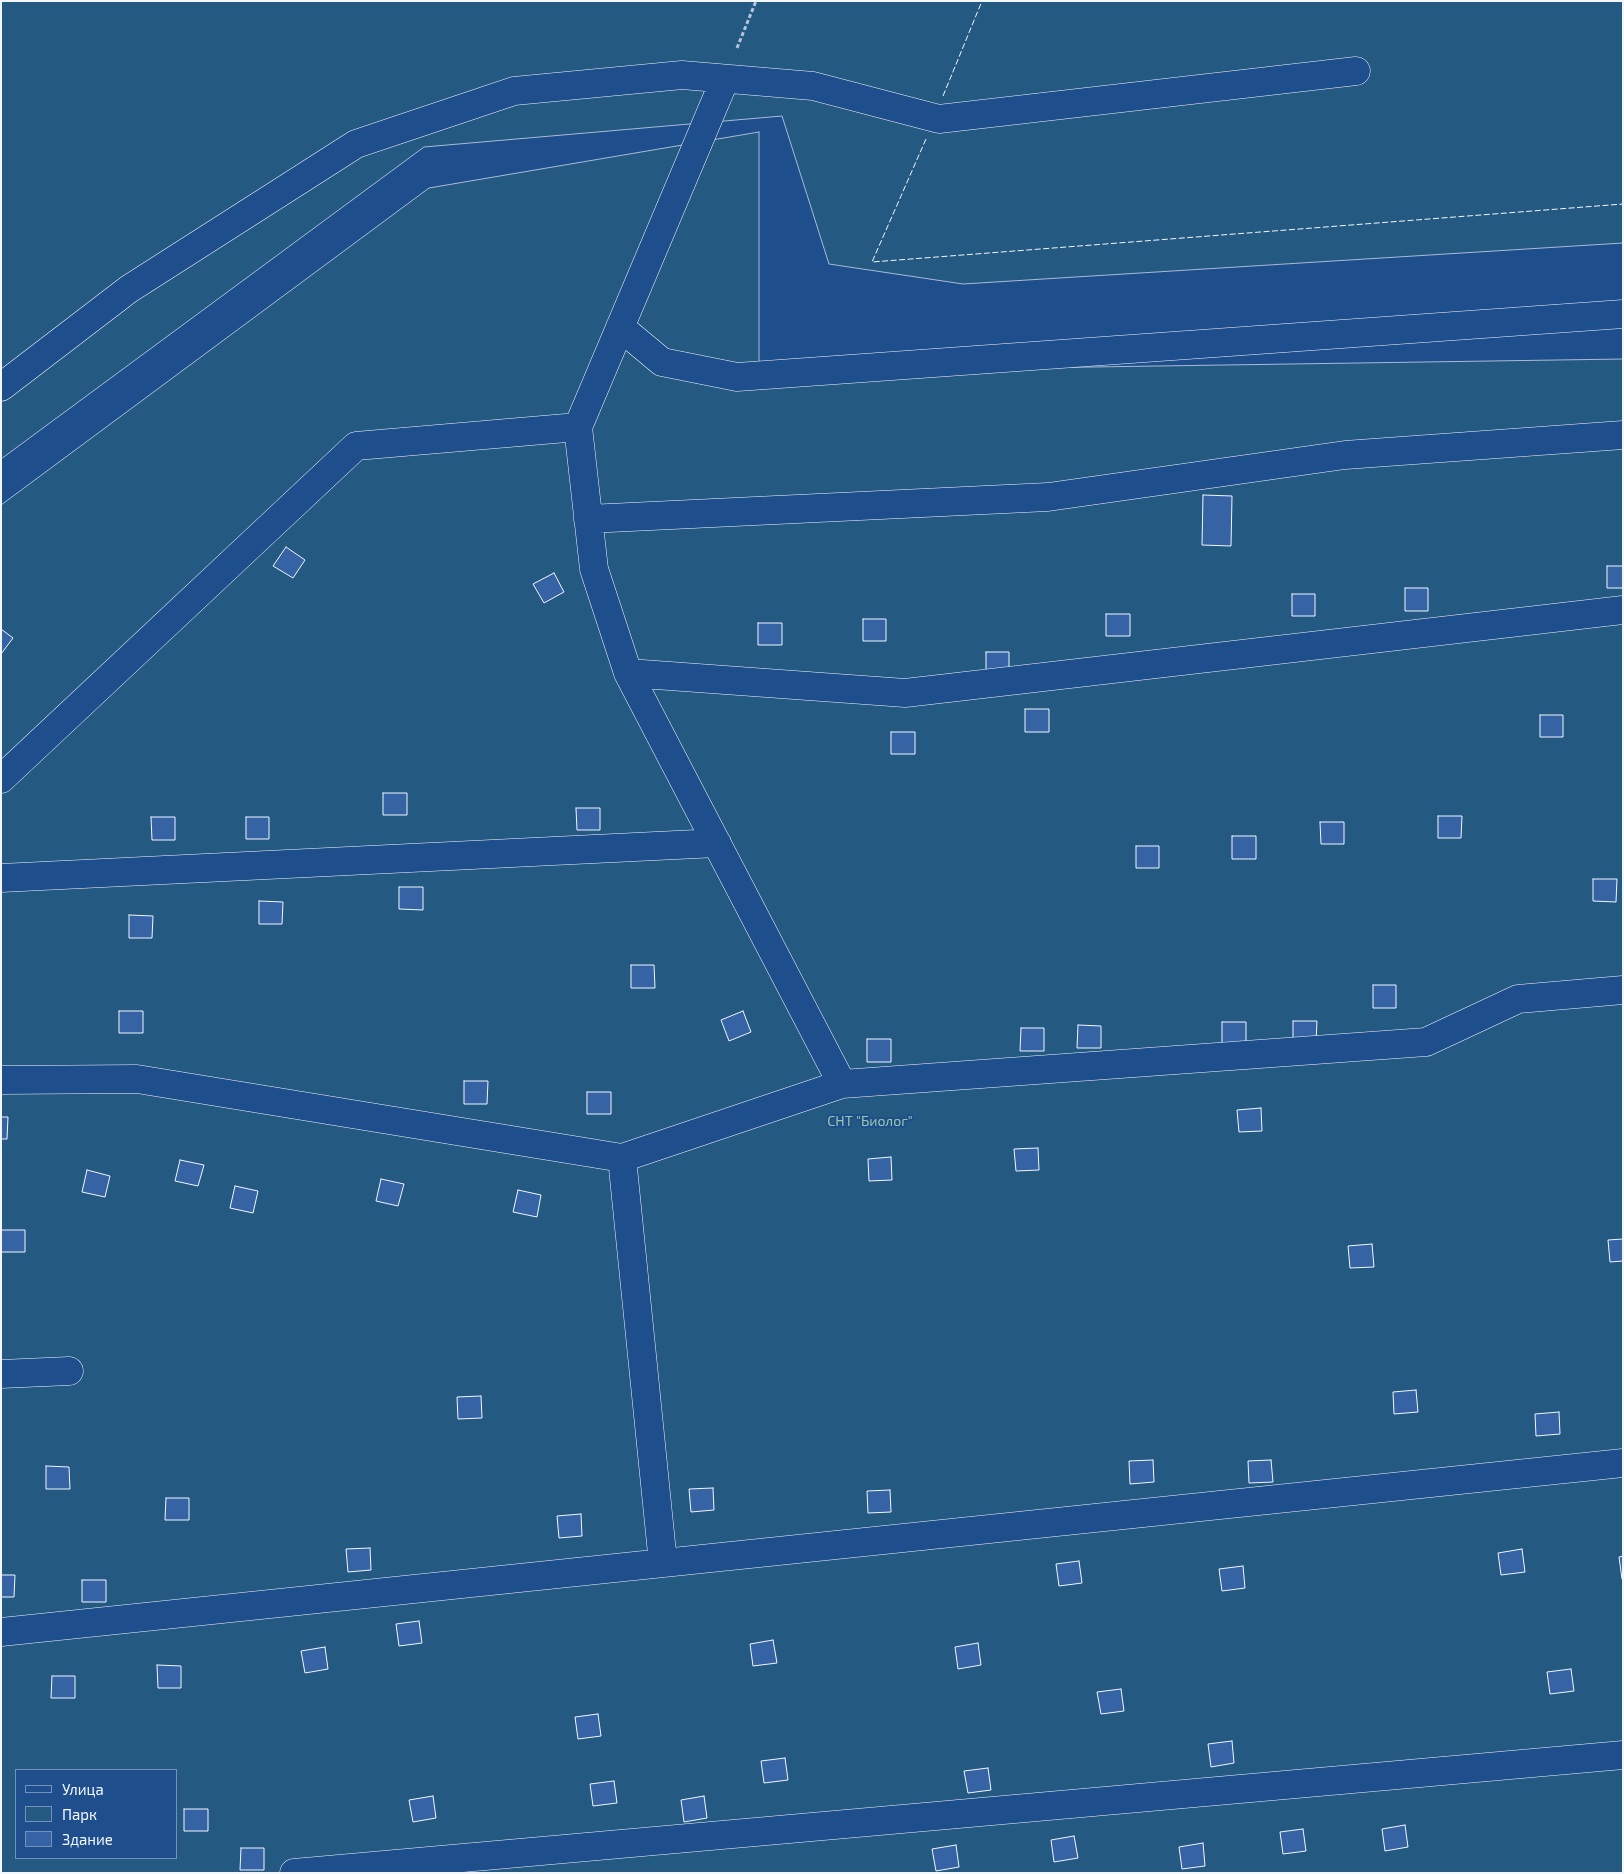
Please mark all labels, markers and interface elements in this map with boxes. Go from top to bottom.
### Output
park label: СНТ "Биолог" [827,1113,913,1129]
legend [15,1769,178,1859]
text: Улица [62,1780,104,1798]
text: Парк [62,1805,97,1823]
text: Здание [62,1830,113,1848]

